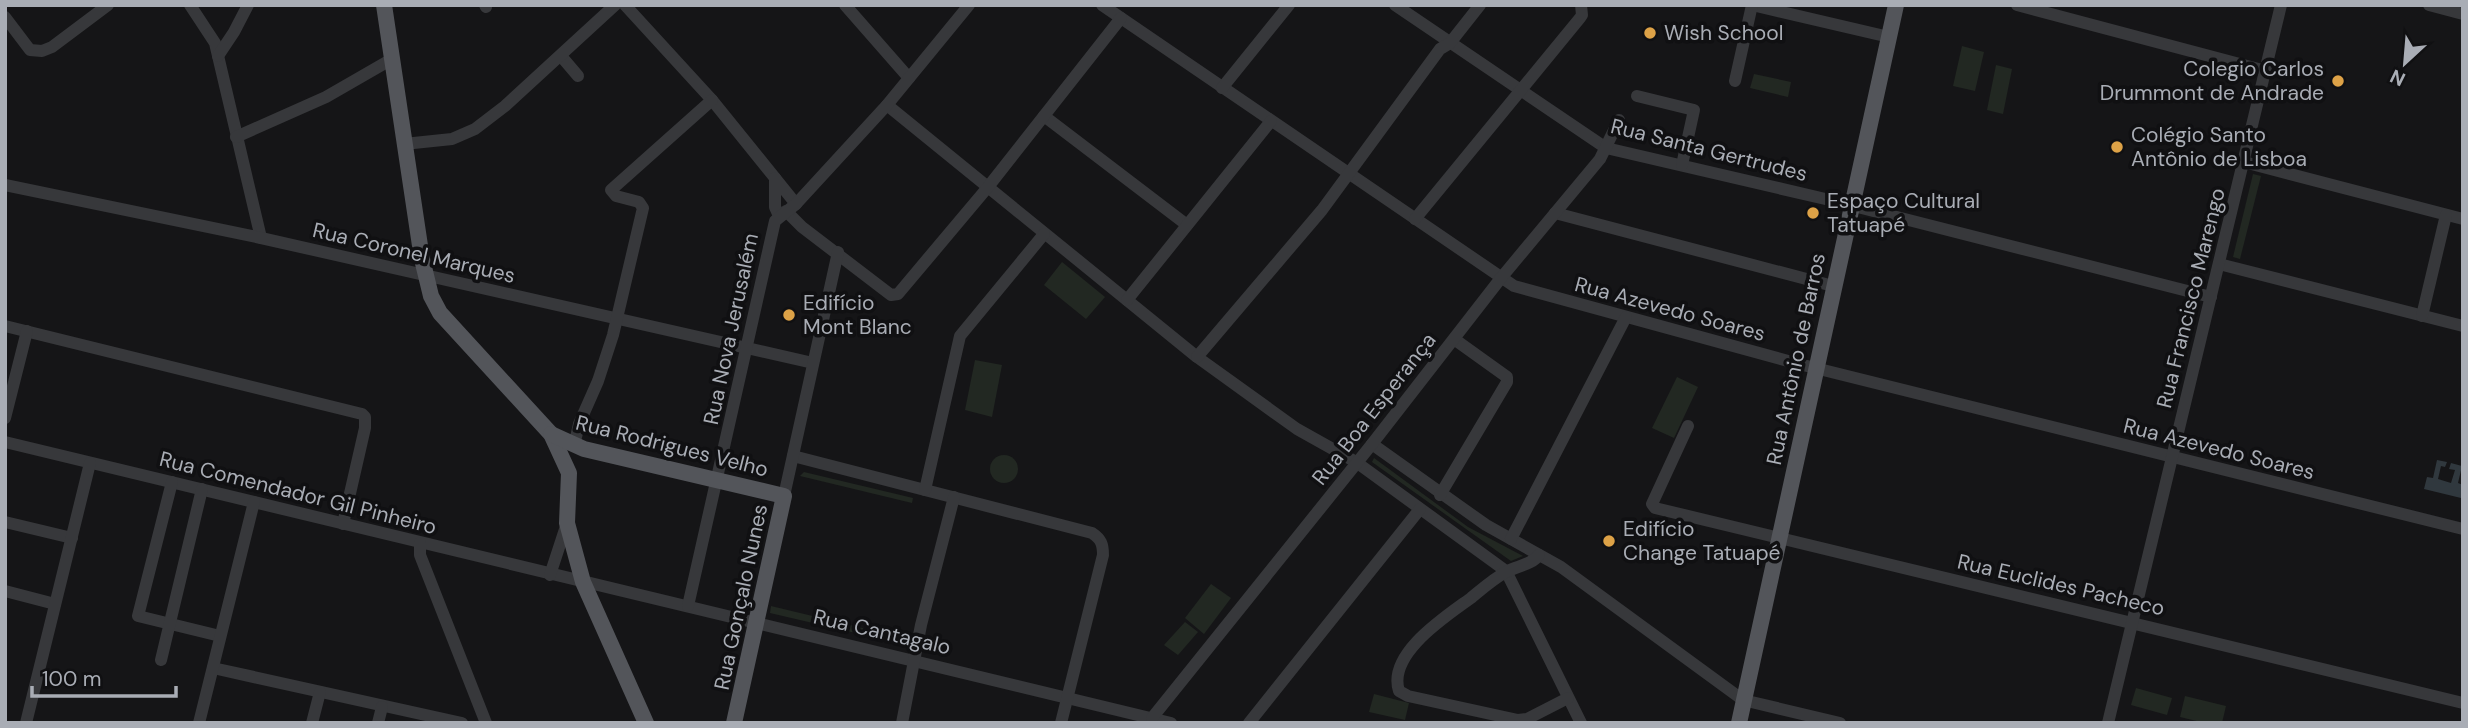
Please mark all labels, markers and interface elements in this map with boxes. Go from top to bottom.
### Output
place label: Wish School [1664,19,1783,47]
marker: Wish School [1642,25,1658,41]
north arrow [2370,28,2440,98]
place label: Colegio Carlos Drummont de Andrade [2100,55,2324,107]
text: N [2386,64,2409,92]
marker: Colegio Carlos Drummont de Andrade [2330,73,2346,89]
street label: Rua Santa Gertrudes [1608,112,1810,188]
place label: Colégio Santo Antônio de Lisboa [2131,121,2307,173]
marker: Colégio Santo Antônio de Lisboa [2109,139,2125,155]
street label: Rua Francisco Marengo [2150,185,2232,411]
place label: Espaço Cultural Tatuapé [1827,187,1980,239]
marker: Espaço Cultural Tatuapé [1805,205,1821,221]
street label: Rua Coronel Marques [310,216,518,290]
street label: Rua Nova Jerusalém [697,231,765,427]
street label: Rua Antônio de Barros [1760,250,1832,468]
street label: Rua Azevedo Soares [1572,270,1768,348]
place label: Edifício Mont Blanc [803,289,912,341]
marker: Edifício Mont Blanc [781,307,797,323]
street label: Rua Boa Esperança [1306,327,1442,491]
street label: Rua Rodrigues Velho [573,409,771,483]
street label: Rua Azevedo Soares [2120,412,2318,486]
street label: Rua Comendador Gil Pinheiro [157,445,439,541]
street label: Rua Gonçalo Nunes [708,502,774,692]
place label: Edifício Change Tatuapé [1623,515,1781,567]
marker: Edifício Change Tatuapé [1601,533,1617,549]
street label: Rua Euclides Pacheco [1955,548,2167,622]
street label: Rua Cantagalo [811,603,953,661]
scale bar [32,654,175,698]
text: 100 m [42,665,102,693]

